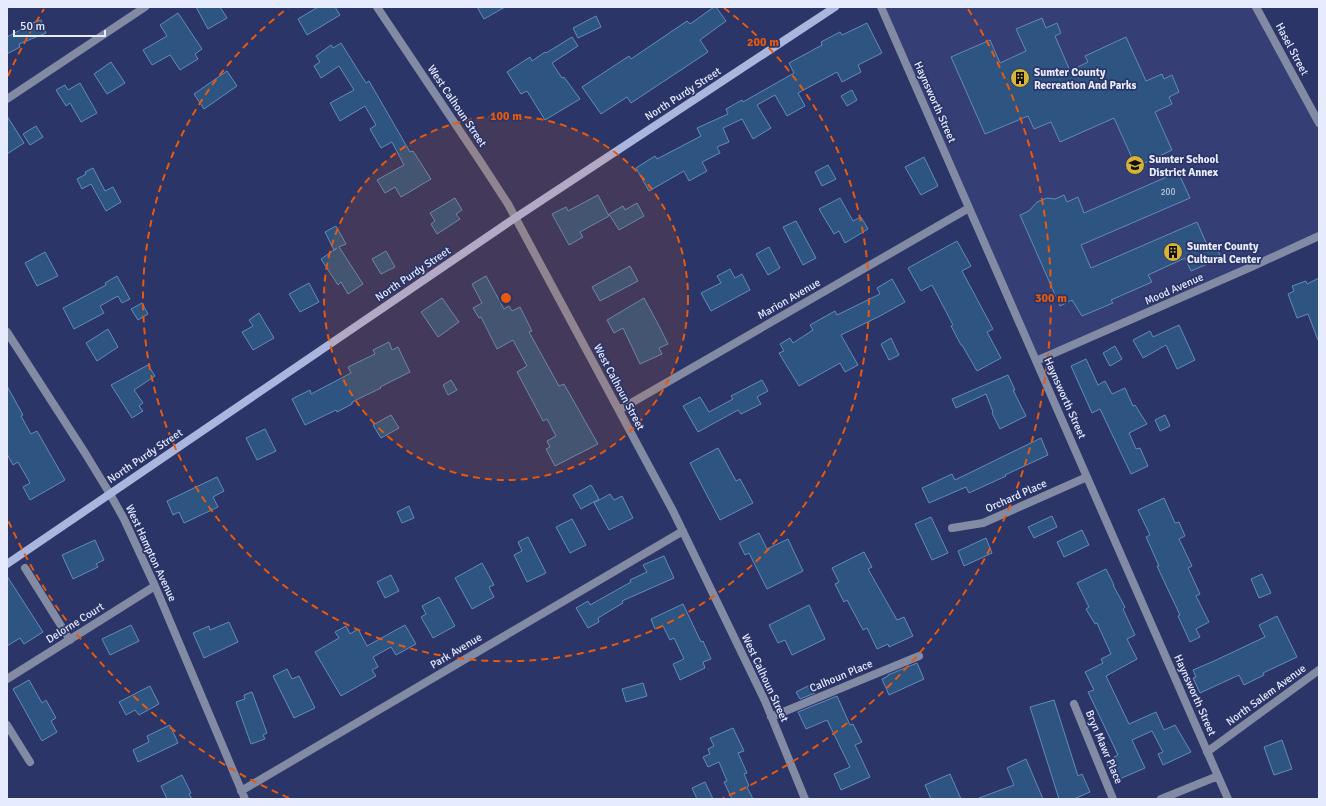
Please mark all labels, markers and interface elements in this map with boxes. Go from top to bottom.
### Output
scale bar [14,12,105,38]
text: 50 m [20,19,45,34]
street label: Hasel Street [1273,21,1311,78]
text: 200 m [747,35,779,50]
street label: Haynsworth Street [911,59,959,145]
street label: West Calhoun Street [425,63,489,149]
street label: North Purdy Street [643,65,724,123]
place label: Sumter County Recreation And Parks [1034,66,1136,92]
building icon: Sumter County Recreation And Parks [1009,67,1031,89]
text: 100 m [490,109,522,124]
place label: Sumter School District Annex [1149,153,1219,179]
school or university icon: Sumter School District Annex [1124,154,1146,176]
house number: 200 [1161,187,1175,198]
place label: Sumter County Cultural Center [1187,240,1262,266]
building icon: Sumter County Cultural Center [1162,241,1184,263]
street label: North Purdy Street [373,244,453,304]
street label: Mood Avenue [1143,270,1205,308]
street label: Marion Avenue [755,276,823,322]
centre of rings [499,291,513,305]
text: 300 m [1035,291,1067,306]
street label: West Calhoun Street [591,342,647,432]
street label: Haynsworth Street [1041,355,1089,441]
street label: North Purdy Street [105,426,185,486]
street label: Orchard Place [983,477,1049,515]
street label: West Hampton Avenue [123,502,179,604]
street label: Delorne Court [44,600,106,646]
street label: Park Avenue [428,630,484,672]
street label: West Calhoun Street [739,632,791,724]
street label: Haynsworth Street [1171,652,1219,738]
street label: Calhoun Place [808,657,874,695]
street label: North Salem Avenue [1223,662,1309,728]
street label: Bryn Mawr Place [1083,708,1125,786]

